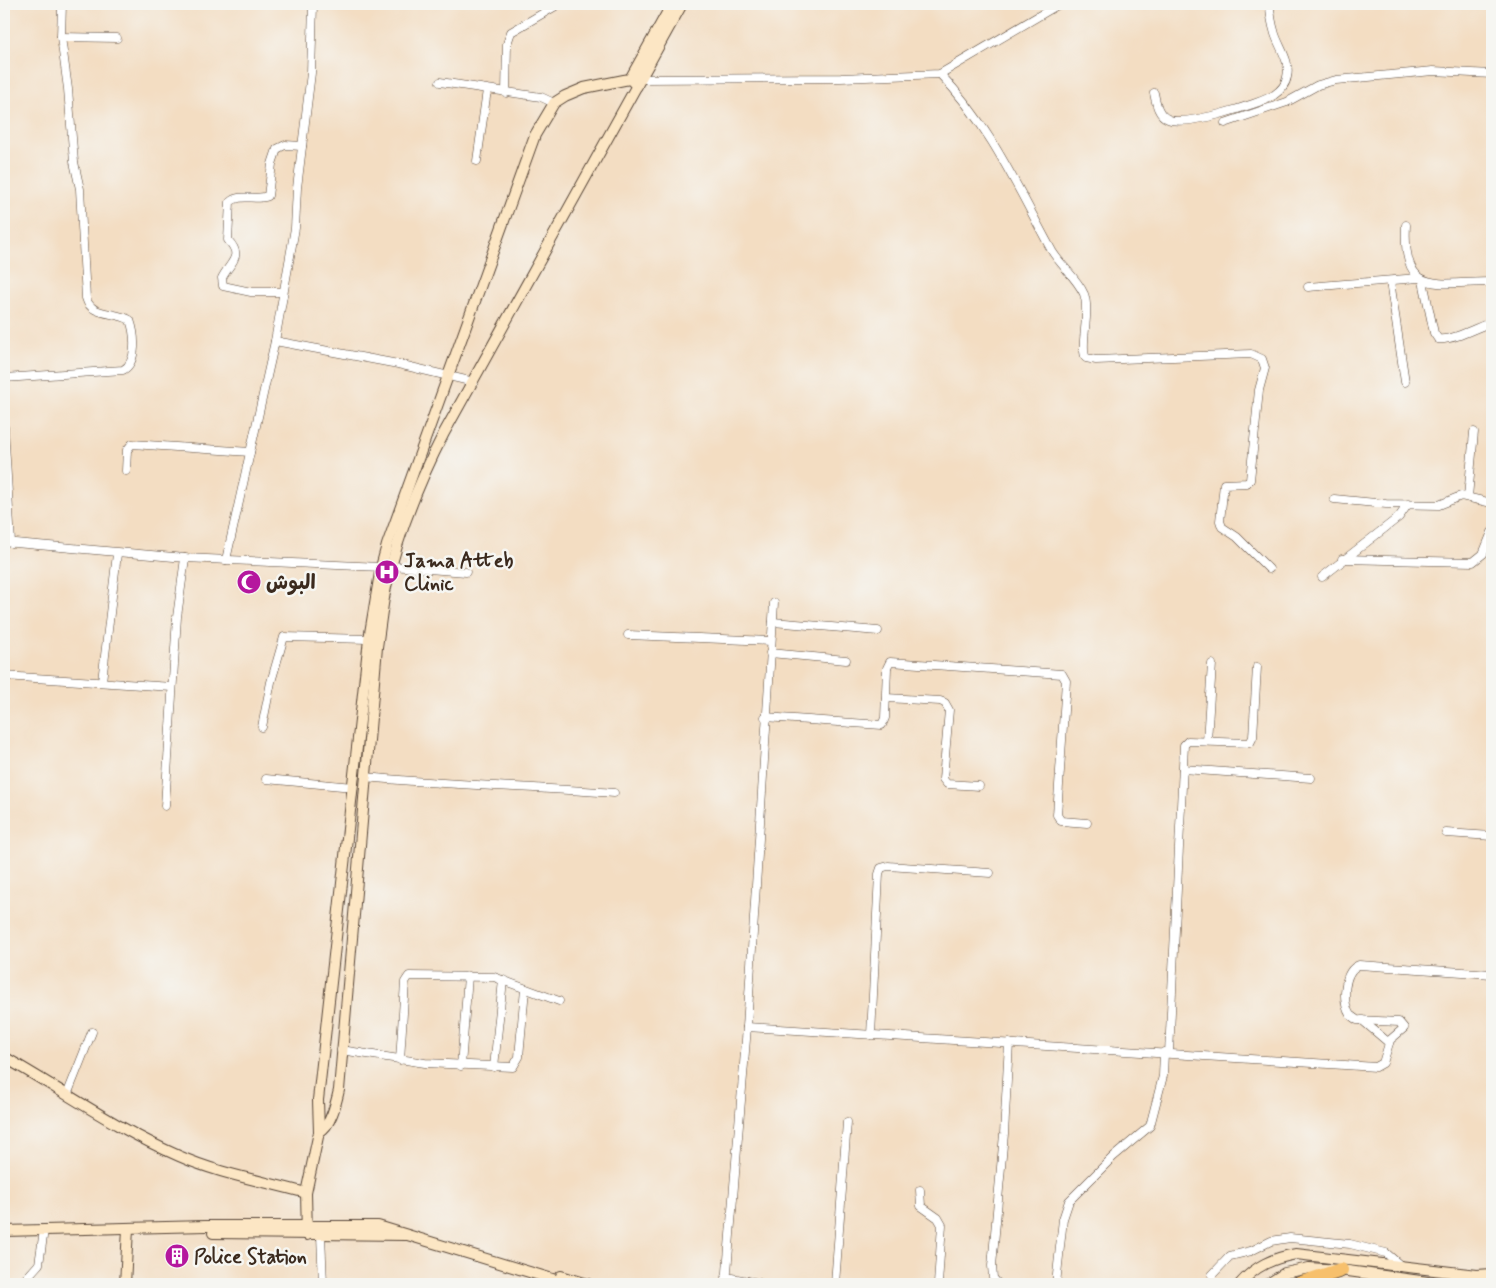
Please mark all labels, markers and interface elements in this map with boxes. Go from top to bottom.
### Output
place label: Jama Atteb Clinic [404,548,514,598]
hospital icon: Jama Atteb Clinic [374,559,400,585]
mosque icon: البوش [236,569,262,595]
place label: البوش [266,570,316,597]
building icon: Police Station [164,1243,190,1269]
place label: Police Station [194,1244,307,1271]

